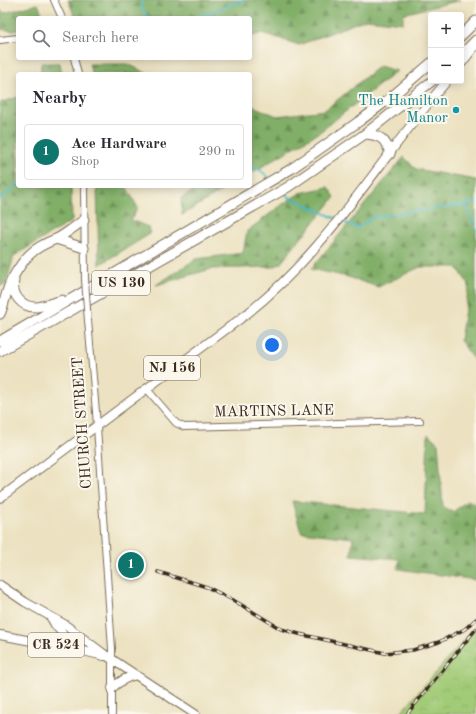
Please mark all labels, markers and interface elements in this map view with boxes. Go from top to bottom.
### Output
map controls [428,12,464,84]
button: + [428,12,464,48]
search box [16,16,252,60]
icon: search [30,27,52,49]
text: Search here [62,31,139,46]
button: − [428,48,464,84]
text: Nearby [32,90,87,107]
place label: The Hamilton Manor [358,94,448,126]
marker: The Hamilton Manor [451,105,461,115]
text: Ace Hardware [71,137,167,152]
text: 1 [42,145,50,158]
text: 290 m [198,145,235,158]
text: Shop [71,155,99,168]
road number: US 130 [92,271,150,295]
your location [262,335,282,355]
street label: CHURCH STREET [71,356,95,490]
road number: NJ 156 [144,356,200,380]
street label: MARTINS LANE [214,403,334,421]
pin: 1 [118,550,144,580]
road number: CR 524 [28,633,84,657]

